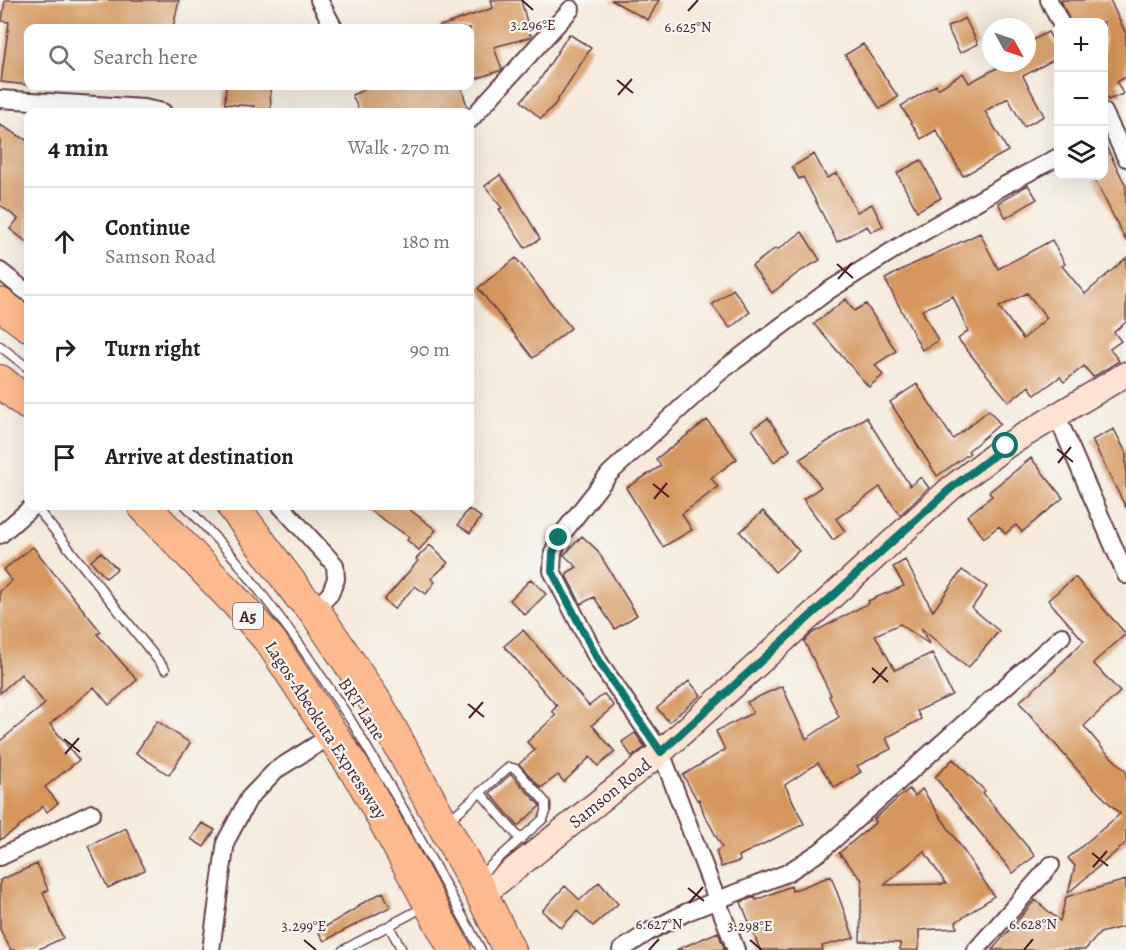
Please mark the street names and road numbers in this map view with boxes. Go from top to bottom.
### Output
road number: A5 [233,603,263,629]
street label: Lagos-Abeokuta Expressway [259,636,393,825]
street label: BRT Lane [333,673,391,745]
street label: Samson Road [564,752,657,834]

